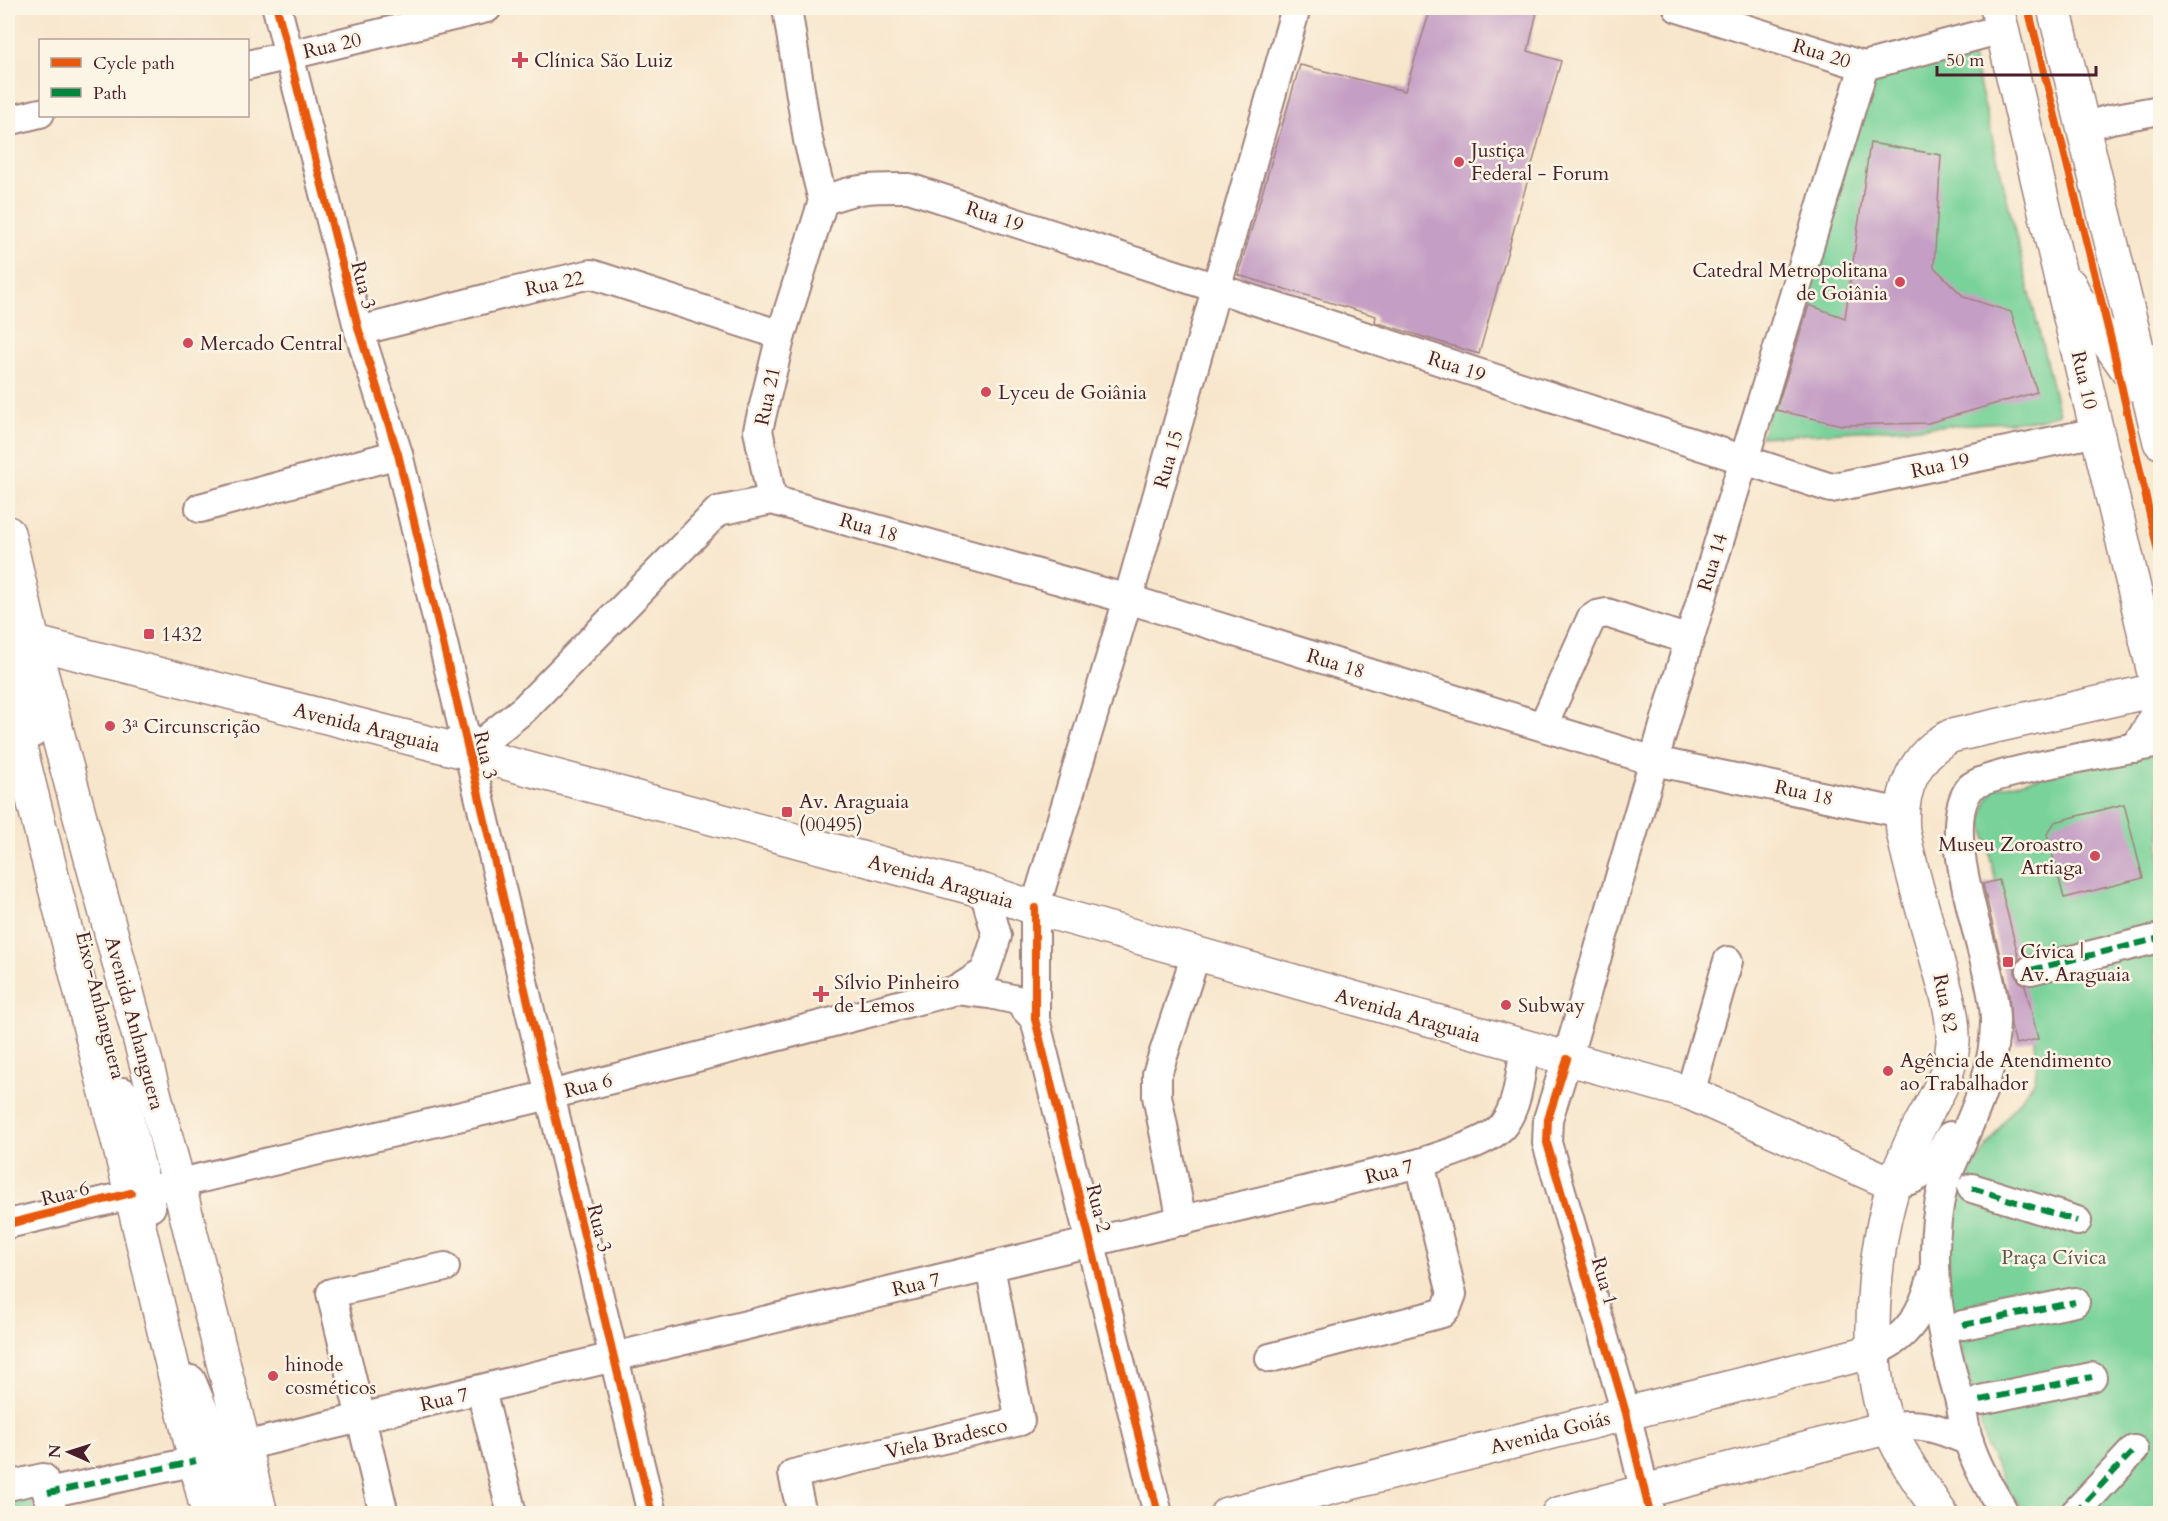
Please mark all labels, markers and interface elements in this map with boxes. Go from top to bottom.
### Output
street label: Rua 20 [300,26,364,65]
street label: Rua 20 [1790,32,1854,75]
legend [39,39,249,117]
scale bar [1937,39,2096,77]
place label: Clínica São Luiz [534,47,673,74]
text: 50 m [1946,48,1985,73]
text: Cycle path [93,51,175,76]
marker: Clínica São Luiz [511,51,529,69]
text: Path [93,81,127,106]
place label: Justiça Federal - Forum [1468,137,1609,187]
marker: Justiça Federal - Forum [1452,155,1466,169]
street label: Rua 19 [962,194,1027,238]
place label: Catedral Metropolitana de Goiânia [1692,257,1888,307]
street label: Rua 3 [344,258,383,312]
street label: Rua 22 [522,264,586,303]
marker: Catedral Metropolitana de Goiânia [1893,275,1907,289]
place label: Mercado Central [200,330,343,357]
marker: Mercado Central [181,336,195,350]
street label: Rua 19 [1424,344,1489,388]
street label: Rua 10 [2065,348,2104,412]
street label: Rua 21 [748,364,787,428]
place label: Lyceu de Goiânia [998,379,1147,406]
marker: Lyceu de Goiânia [979,385,993,399]
street label: Rua 15 [1147,427,1190,491]
street label: Rua 19 [1908,446,1972,485]
street label: Rua 18 [837,506,901,549]
street label: Rua 14 [1691,530,1734,594]
place label: 1432 [161,621,202,648]
marker: 1432 [142,627,156,641]
street label: Rua 18 [1304,642,1368,685]
street label: Avenida Araguaia [291,696,443,759]
place label: 3ª Circunscrição [122,713,261,740]
marker: 3ª Circunscrição [103,719,117,733]
street label: Rua 3 [467,728,504,782]
street label: Rua 18 [1772,773,1836,812]
place label: Av. Araguaia (00495) [799,788,909,838]
marker: Av. Araguaia (00495) [780,805,794,819]
place label: Museu Zoroastro Artiaga [1938,831,2083,881]
street label: Avenida Araguaia [865,848,1017,915]
marker: Museu Zoroastro Artiaga [2088,849,2102,863]
street label: Eixo-Anhanguera [69,928,132,1082]
street label: Avenida Anhanguera [98,933,171,1113]
place label: Cívica | Av. Araguaia [2020,938,2130,988]
marker: Cívica | Av. Araguaia [2001,955,2015,969]
place label: Sílvio Pinheiro de Lemos [834,969,959,1019]
street label: Rua 82 [1927,971,1964,1035]
street label: Avenida Araguaia [1332,982,1484,1049]
marker: Sílvio Pinheiro de Lemos [812,985,830,1003]
place label: Subway [1518,992,1585,1019]
marker: Subway [1499,998,1513,1012]
place label: Agência de Atendimento ao Trabalhador [1900,1047,2112,1097]
marker: Agência de Atendimento ao Trabalhador [1881,1064,1895,1078]
street label: Rua 6 [561,1066,615,1105]
street label: Rua 7 [1362,1152,1416,1191]
street label: Rua 6 [38,1174,92,1213]
street label: Rua 2 [1079,1181,1118,1235]
street label: Rua 3 [580,1201,619,1255]
park label: Praça Cívica [2001,1244,2107,1271]
street label: Rua 1 [1585,1254,1624,1308]
street label: Rua 7 [889,1266,943,1303]
place label: hinode cosméticos [285,1351,376,1401]
marker: hinode cosméticos [266,1369,280,1383]
street label: Rua 7 [417,1381,471,1418]
street label: Avenida Goiás [1487,1405,1613,1460]
street label: Viela Bradesco [882,1411,1010,1466]
north arrow [39,1422,99,1482]
text: N [44,1444,66,1459]

